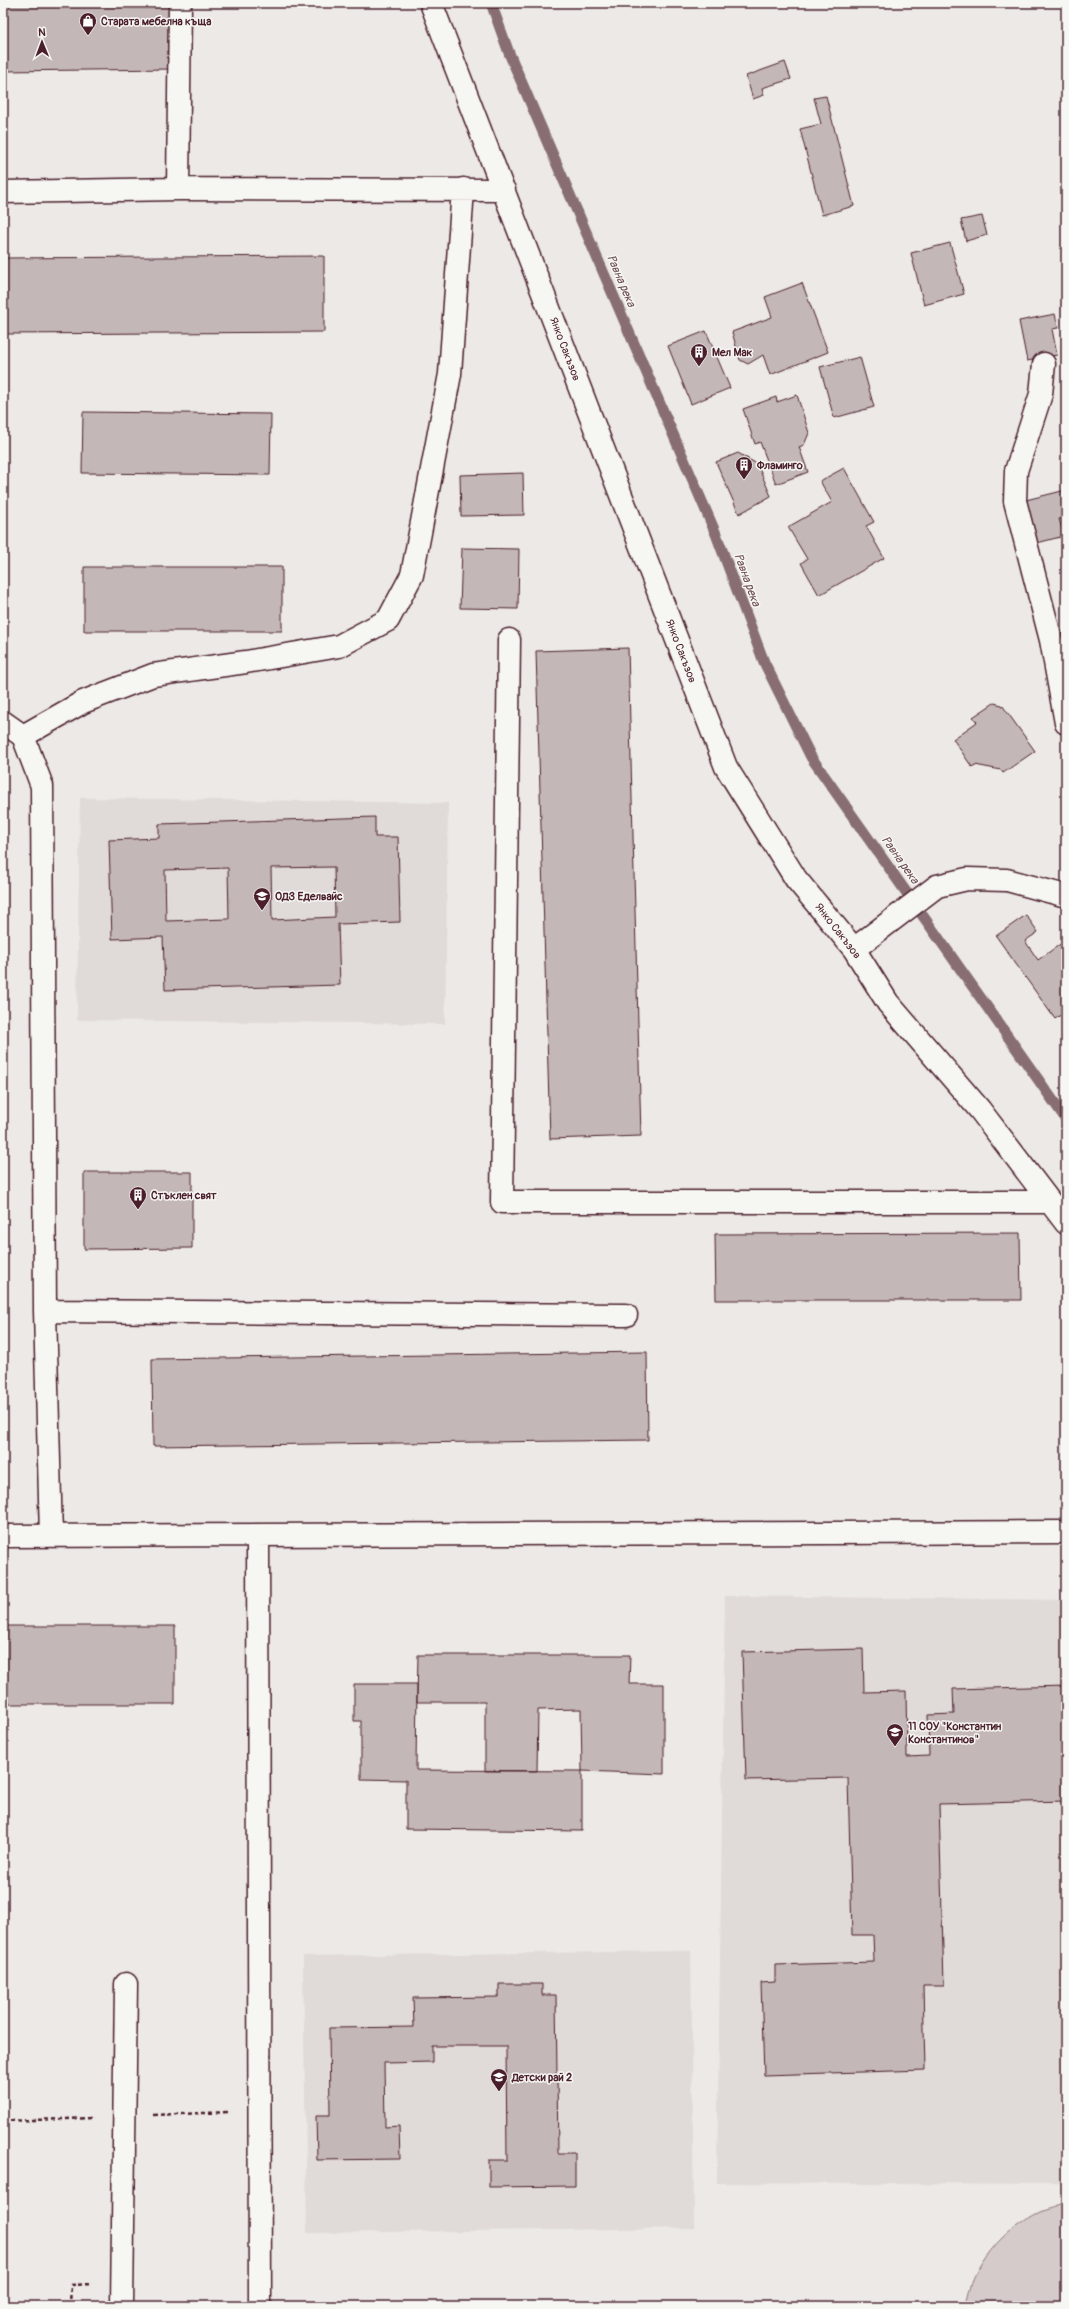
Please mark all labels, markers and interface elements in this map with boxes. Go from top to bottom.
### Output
shop icon: Старата мебелна къща [78,11,98,36]
place label: Старата мебелна къща [101,15,211,28]
north arrow [22,22,62,62]
text: N [38,26,46,39]
water label: Равна река [603,253,639,311]
street label: Янко Сакъзов [547,315,583,383]
building icon: Мел Мак [689,342,709,367]
place label: Мел Мак [712,346,753,359]
building icon: Фламинго [734,455,754,480]
place label: Фламинго [756,459,803,472]
water label: Равна река [731,552,764,610]
street label: Янко Сакъзов [663,617,699,685]
water label: Равна река [878,833,923,888]
school or university icon: ОДЗ Еделвайс [252,886,272,911]
place label: ОДЗ Еделвайс [275,890,343,903]
street label: Янко Сакъзов [812,901,864,961]
building icon: Стъклен свят [128,1185,148,1210]
place label: Стъклен свят [151,1189,217,1202]
place label: 11 СОУ "Константин Константинов" [908,1720,1002,1746]
school or university icon: 11 СОУ "Константин Константинов" [885,1722,905,1747]
school or university icon: Детски рай 2 [489,2067,509,2092]
place label: Детски рай 2 [511,2071,572,2084]

